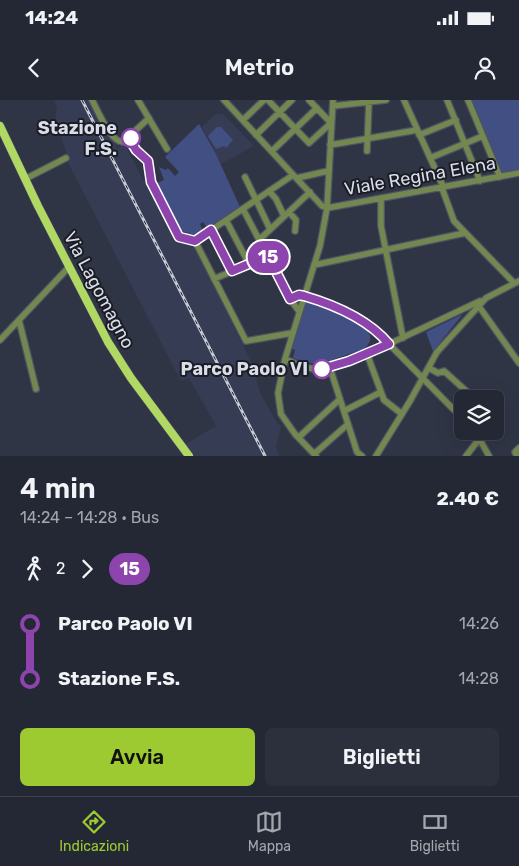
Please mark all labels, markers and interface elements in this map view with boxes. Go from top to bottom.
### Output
text: 14:24 [25,6,78,29]
icon: back [20,54,48,82]
text: Metrio [225,54,294,81]
icon: person [471,54,499,82]
place label: Stazione F.S. [38,117,117,160]
marker: Stazione F.S. [121,128,141,148]
street label: Viale Regina Elena [343,152,497,200]
street label: Via Lagomagno [59,228,139,352]
line badge: 15 [246,241,290,273]
text: 15 [258,246,278,268]
place label: Parco Paolo VI [180,358,308,380]
marker: Parco Paolo VI [312,359,332,379]
map controls [454,390,504,440]
button: layers [454,390,504,440]
text: 4 min [20,472,96,505]
text: 2.40 € [437,487,499,510]
text: 14:24 – 14:28 · Bus [20,508,159,527]
icon: walk [20,555,48,583]
icon: forward [73,555,101,583]
text: 15 [119,558,140,580]
text: 2 [56,559,65,578]
text: Parco Paolo VI [58,612,193,635]
text: 14:26 [459,614,499,633]
text: Stazione F.S. [58,667,180,690]
text: 14:28 [459,669,499,688]
button: Avvia [20,728,255,786]
button: Biglietti [265,728,499,786]
tab: Indicazioni [59,808,129,855]
tab: Mappa [248,808,291,855]
tab: Biglietti [410,808,460,855]

